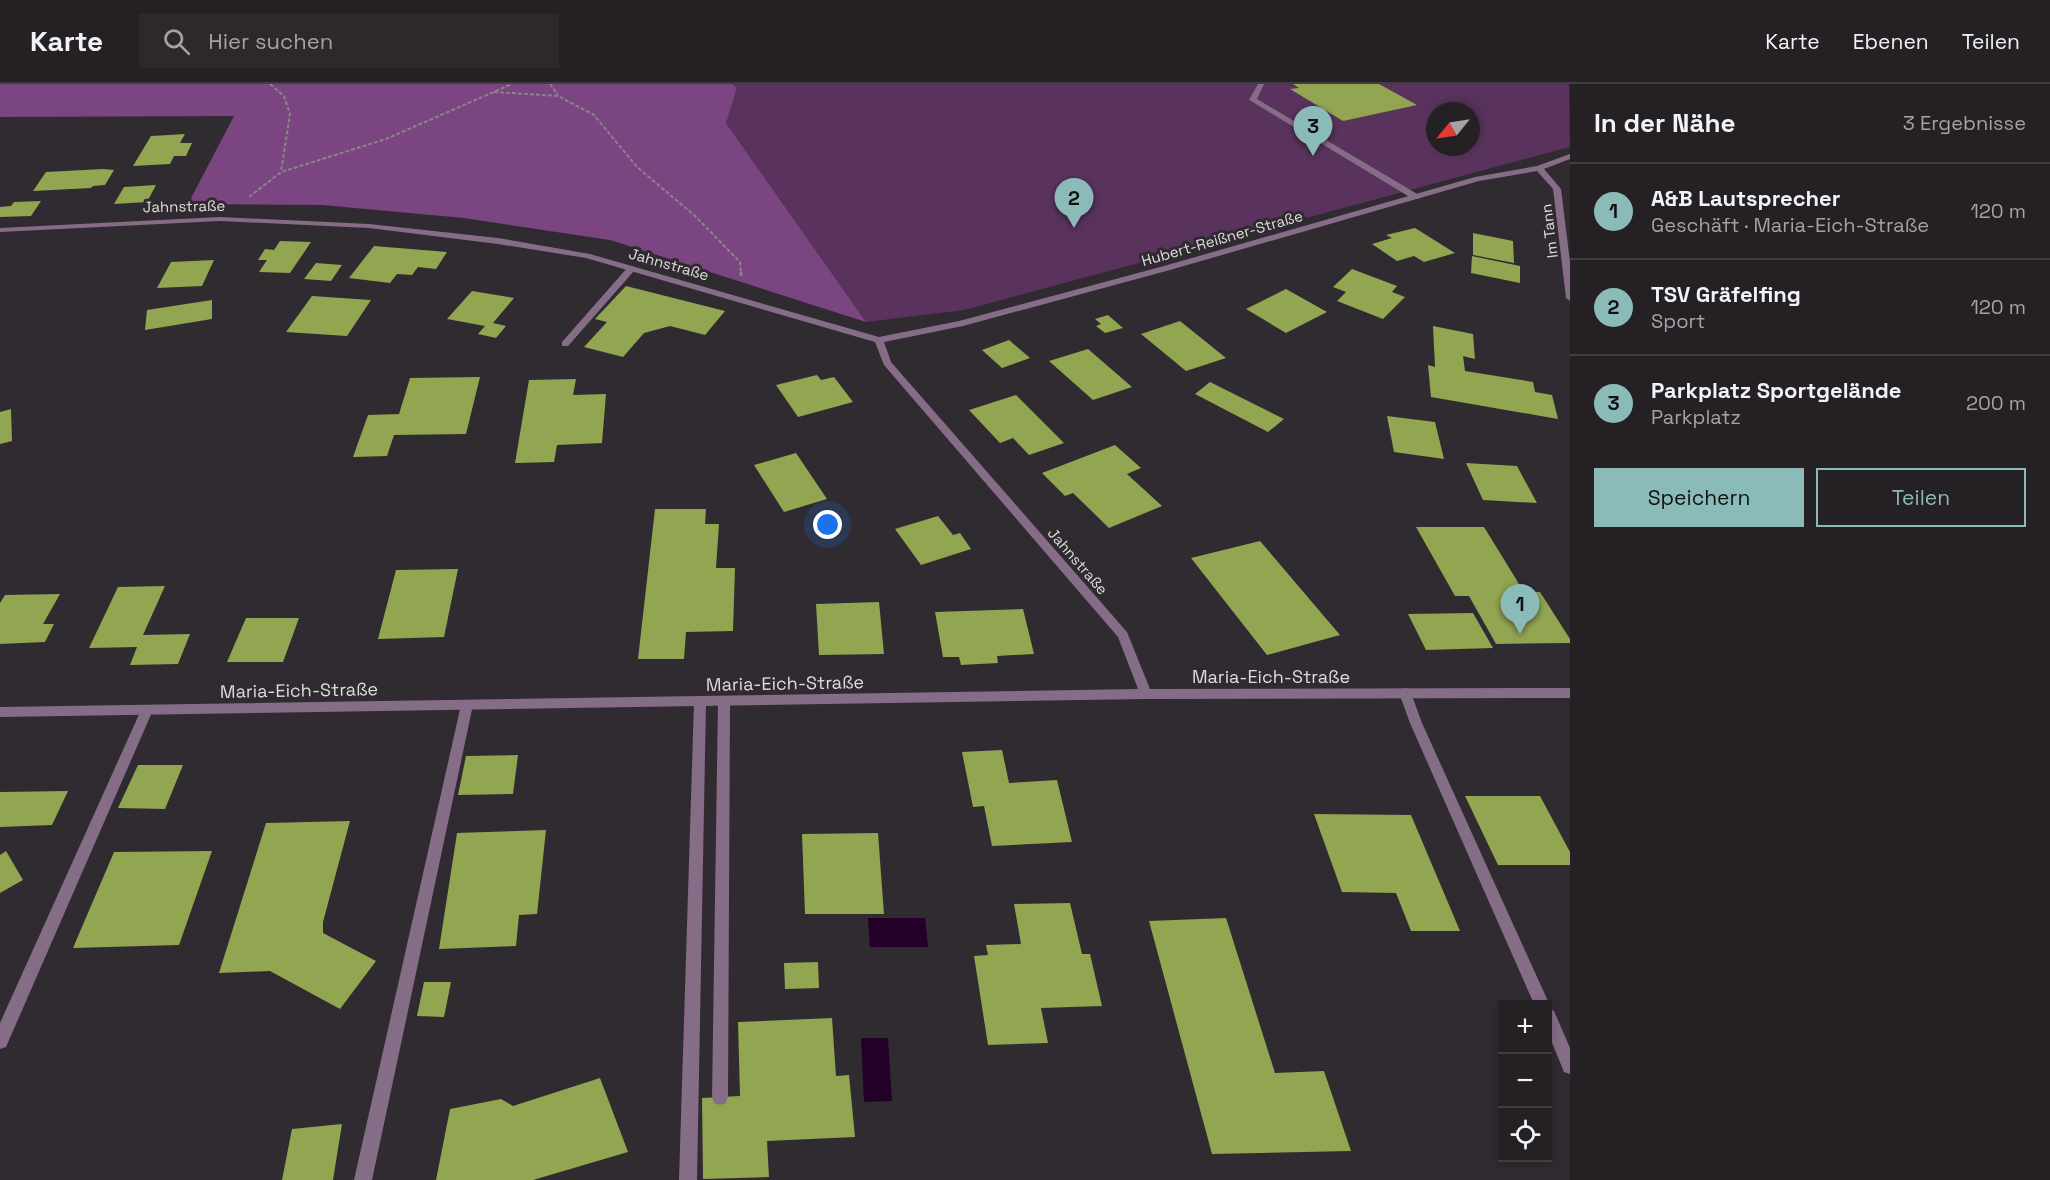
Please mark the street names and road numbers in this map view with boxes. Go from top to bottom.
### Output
street label: Jahnstraße [143,196,226,216]
street label: Im Tann [1536,203,1562,259]
street label: Hubert-Reißner-Straße [1139,206,1305,270]
street label: Jahnstraße [627,243,711,285]
street label: Jahnstraße [1044,524,1112,598]
street label: Maria-Eich-Straße [1192,665,1350,688]
street label: Maria-Eich-Straße [706,670,864,696]
street label: Maria-Eich-Straße [220,677,378,703]

